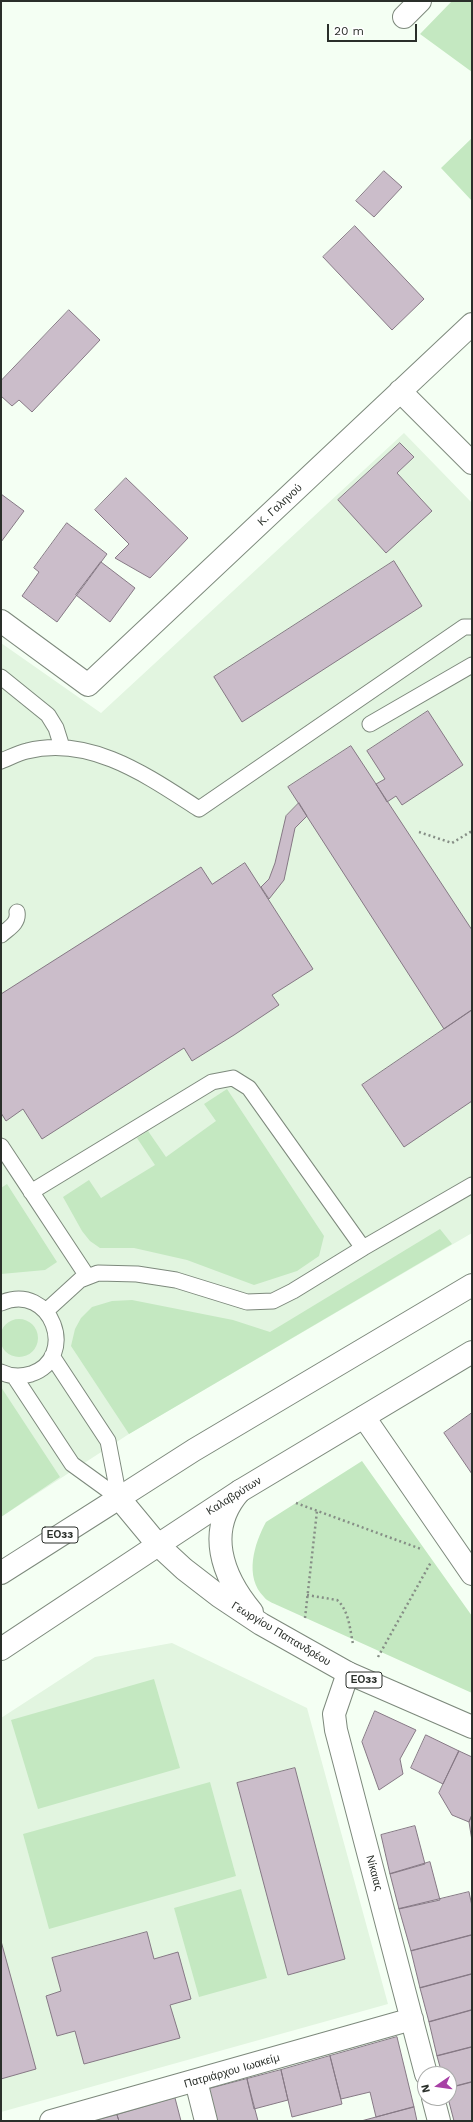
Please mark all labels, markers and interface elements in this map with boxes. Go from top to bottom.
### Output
scale bar [329,16,419,42]
text: 20 m [334,24,364,38]
street label: Κ. Γαληνού [255,481,305,529]
street label: Καλαβρύτων [204,1474,264,1518]
road number: ΕΟ33 [42,1527,78,1543]
street label: Γεωργίου Παπανδρέου [229,1599,333,1669]
road number: ΕΟ33 [346,1672,382,1688]
street label: Νίκαιας [363,1854,385,1892]
street label: Πατριάρχου Ιωακείμ [183,2051,281,2091]
north arrow [417,2066,457,2106]
text: N [419,2083,433,2094]

